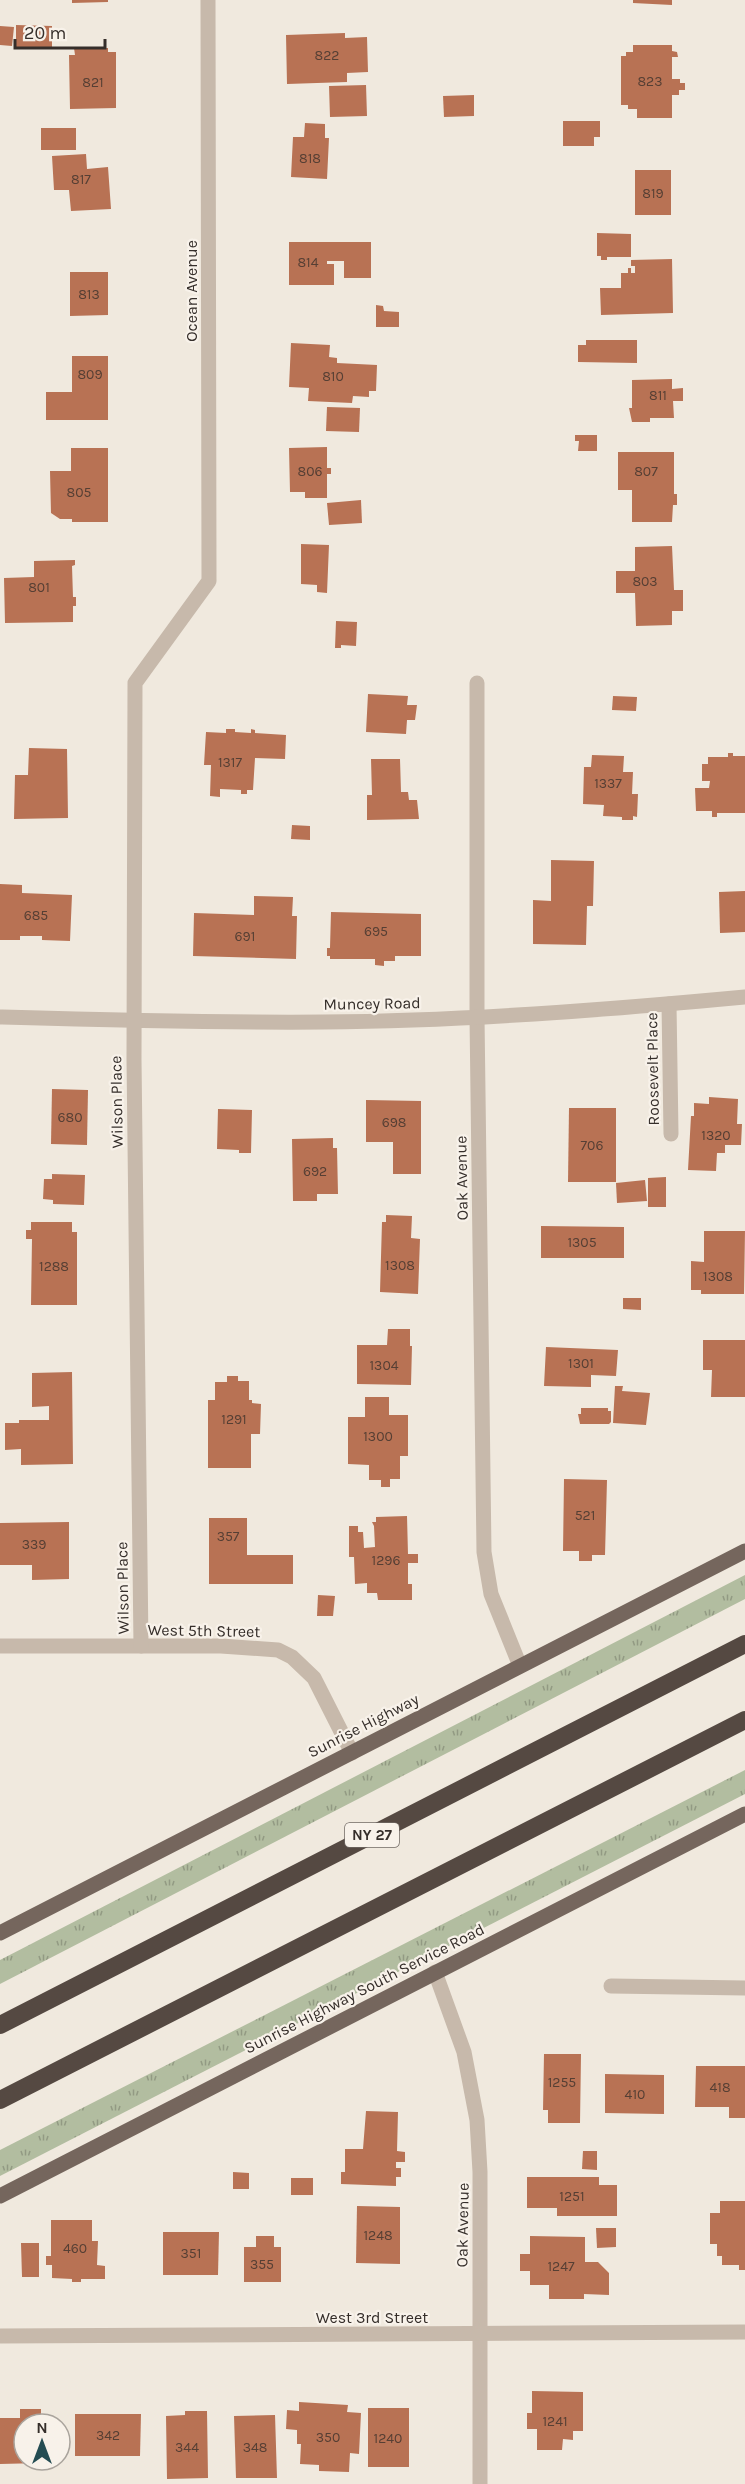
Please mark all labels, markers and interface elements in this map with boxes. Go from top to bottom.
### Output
scale bar [15,12,105,50]
text: 20 m [24,22,66,44]
house number: 822 [315,47,339,64]
house number: 823 [638,73,662,90]
house number: 821 [82,74,104,91]
house number: 818 [299,150,321,167]
house number: 817 [71,171,91,188]
house number: 819 [642,185,664,202]
street label: Ocean Avenue [182,240,201,342]
house number: 814 [297,254,319,271]
house number: 813 [78,286,100,303]
house number: 809 [77,366,103,383]
house number: 810 [322,368,344,385]
house number: 811 [649,387,667,404]
house number: 806 [298,463,322,480]
house number: 807 [634,463,658,480]
house number: 805 [67,484,91,501]
house number: 803 [632,573,658,590]
house number: 801 [28,579,50,596]
house number: 1317 [218,754,242,771]
house number: 1337 [594,775,622,792]
house number: 685 [24,907,48,924]
house number: 695 [364,923,388,940]
house number: 691 [235,928,255,945]
street label: Muncey Road [323,993,421,1014]
street label: Roosevelt Place [642,1012,663,1126]
street label: Wilson Place [106,1055,127,1149]
house number: 680 [58,1109,82,1126]
house number: 698 [382,1114,406,1131]
house number: 1320 [701,1127,731,1144]
street label: Oak Avenue [451,1136,472,1220]
house number: 706 [581,1137,603,1154]
house number: 692 [303,1163,327,1180]
house number: 1305 [567,1234,597,1251]
house number: 1308 [385,1257,415,1274]
house number: 1288 [39,1258,69,1275]
house number: 1308 [703,1268,733,1285]
house number: 1301 [568,1355,594,1372]
house number: 1304 [369,1357,399,1374]
house number: 1291 [221,1411,247,1428]
house number: 1300 [363,1428,393,1445]
house number: 521 [575,1507,595,1524]
house number: 357 [217,1528,240,1545]
house number: 339 [22,1536,46,1553]
street label: Wilson Place [112,1541,133,1635]
house number: 1296 [372,1552,400,1569]
street label: West 5th Street [148,1620,260,1641]
street label: Sunrise Highway [305,1689,422,1762]
road number: NY 27 [345,1823,399,1847]
street label: Sunrise Highway South Service Road [241,1919,487,2058]
house number: 1255 [548,2074,576,2091]
house number: 418 [709,2079,731,2096]
house number: 410 [625,2086,645,2103]
street label: Oak Avenue [452,2183,473,2267]
house number: 1251 [559,2188,585,2205]
house number: 1248 [363,2227,393,2244]
house number: 460 [63,2240,87,2257]
house number: 351 [181,2245,201,2262]
house number: 355 [250,2256,274,2273]
house number: 1247 [547,2258,575,2275]
street label: West 3rd Street [316,2308,428,2327]
north arrow [12,2412,72,2472]
house number: 1241 [542,2413,568,2430]
text: N [36,2418,48,2437]
house number: 342 [96,2427,120,2444]
house number: 350 [316,2429,340,2446]
house number: 1240 [374,2430,402,2447]
house number: 344 [175,2439,199,2456]
house number: 348 [243,2439,267,2456]

